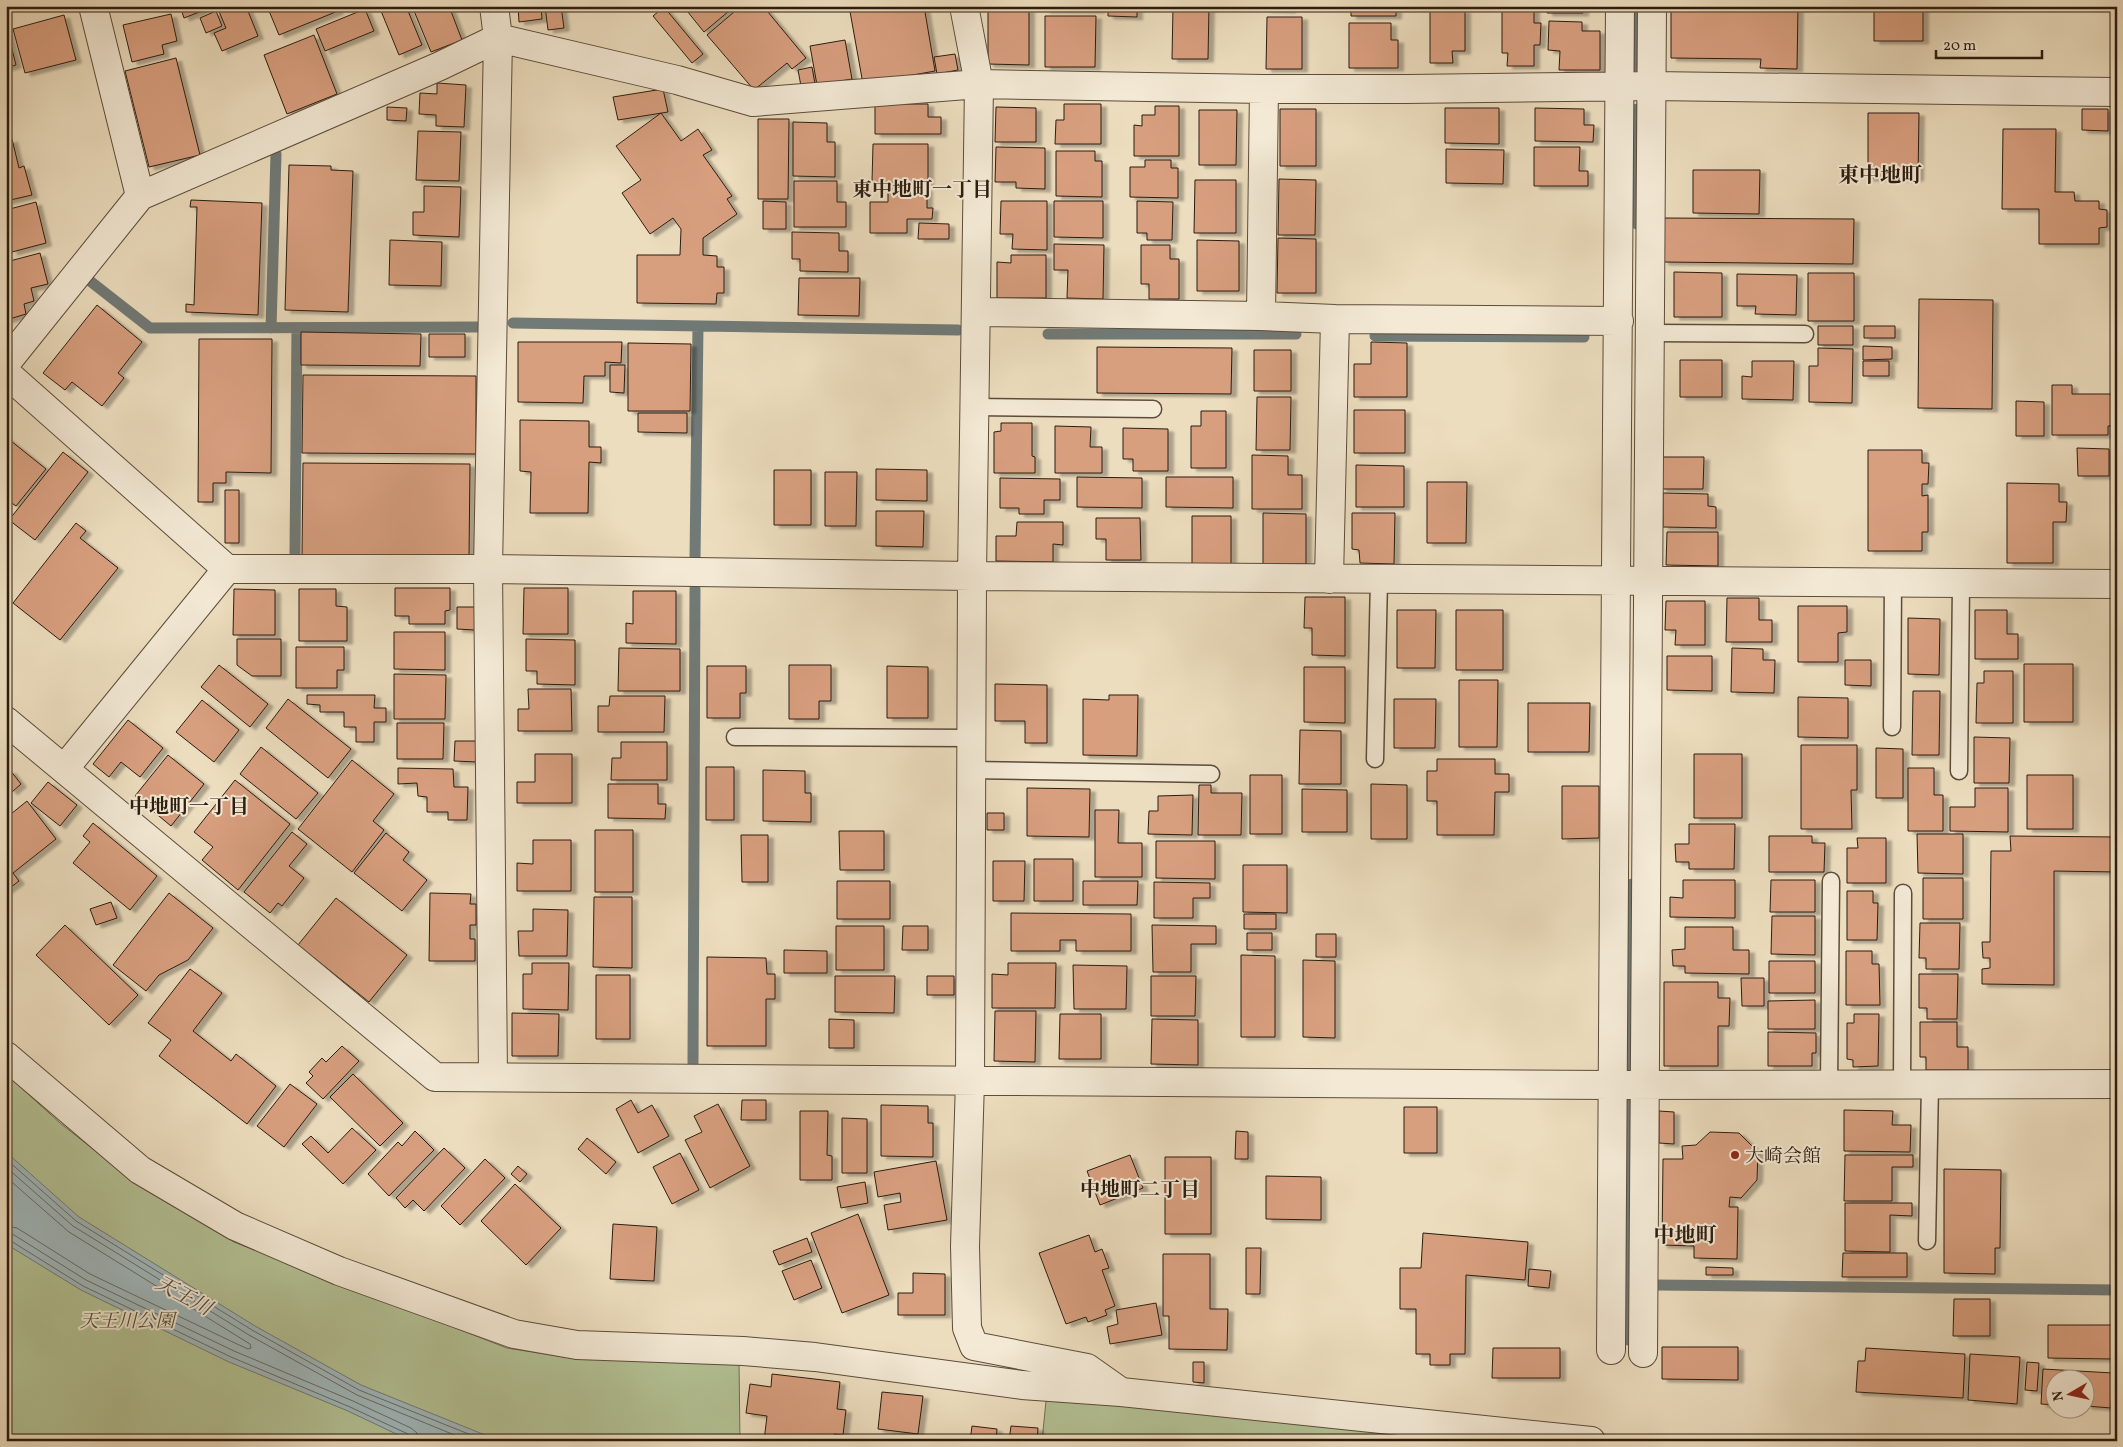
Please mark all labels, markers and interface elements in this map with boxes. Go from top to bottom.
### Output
scale bar [1936,28,2042,60]
text: 20 m [1943,36,1976,57]
district label: 東中地町 [1838,162,1922,191]
district label: 東中地町一丁目 [852,177,992,205]
district label: 中地町一丁目 [129,794,249,822]
place label: 大崎会館 [1745,1144,1821,1170]
marker: 大崎会館 [1729,1149,1741,1161]
district label: 中地町二丁目 [1080,1177,1200,1205]
district label: 中地町 [1654,1222,1717,1251]
water label: 天王川 [150,1270,218,1324]
park label: 天王川公園 [79,1309,177,1335]
north arrow [2046,1370,2096,1420]
text: N [2048,1389,2069,1402]

